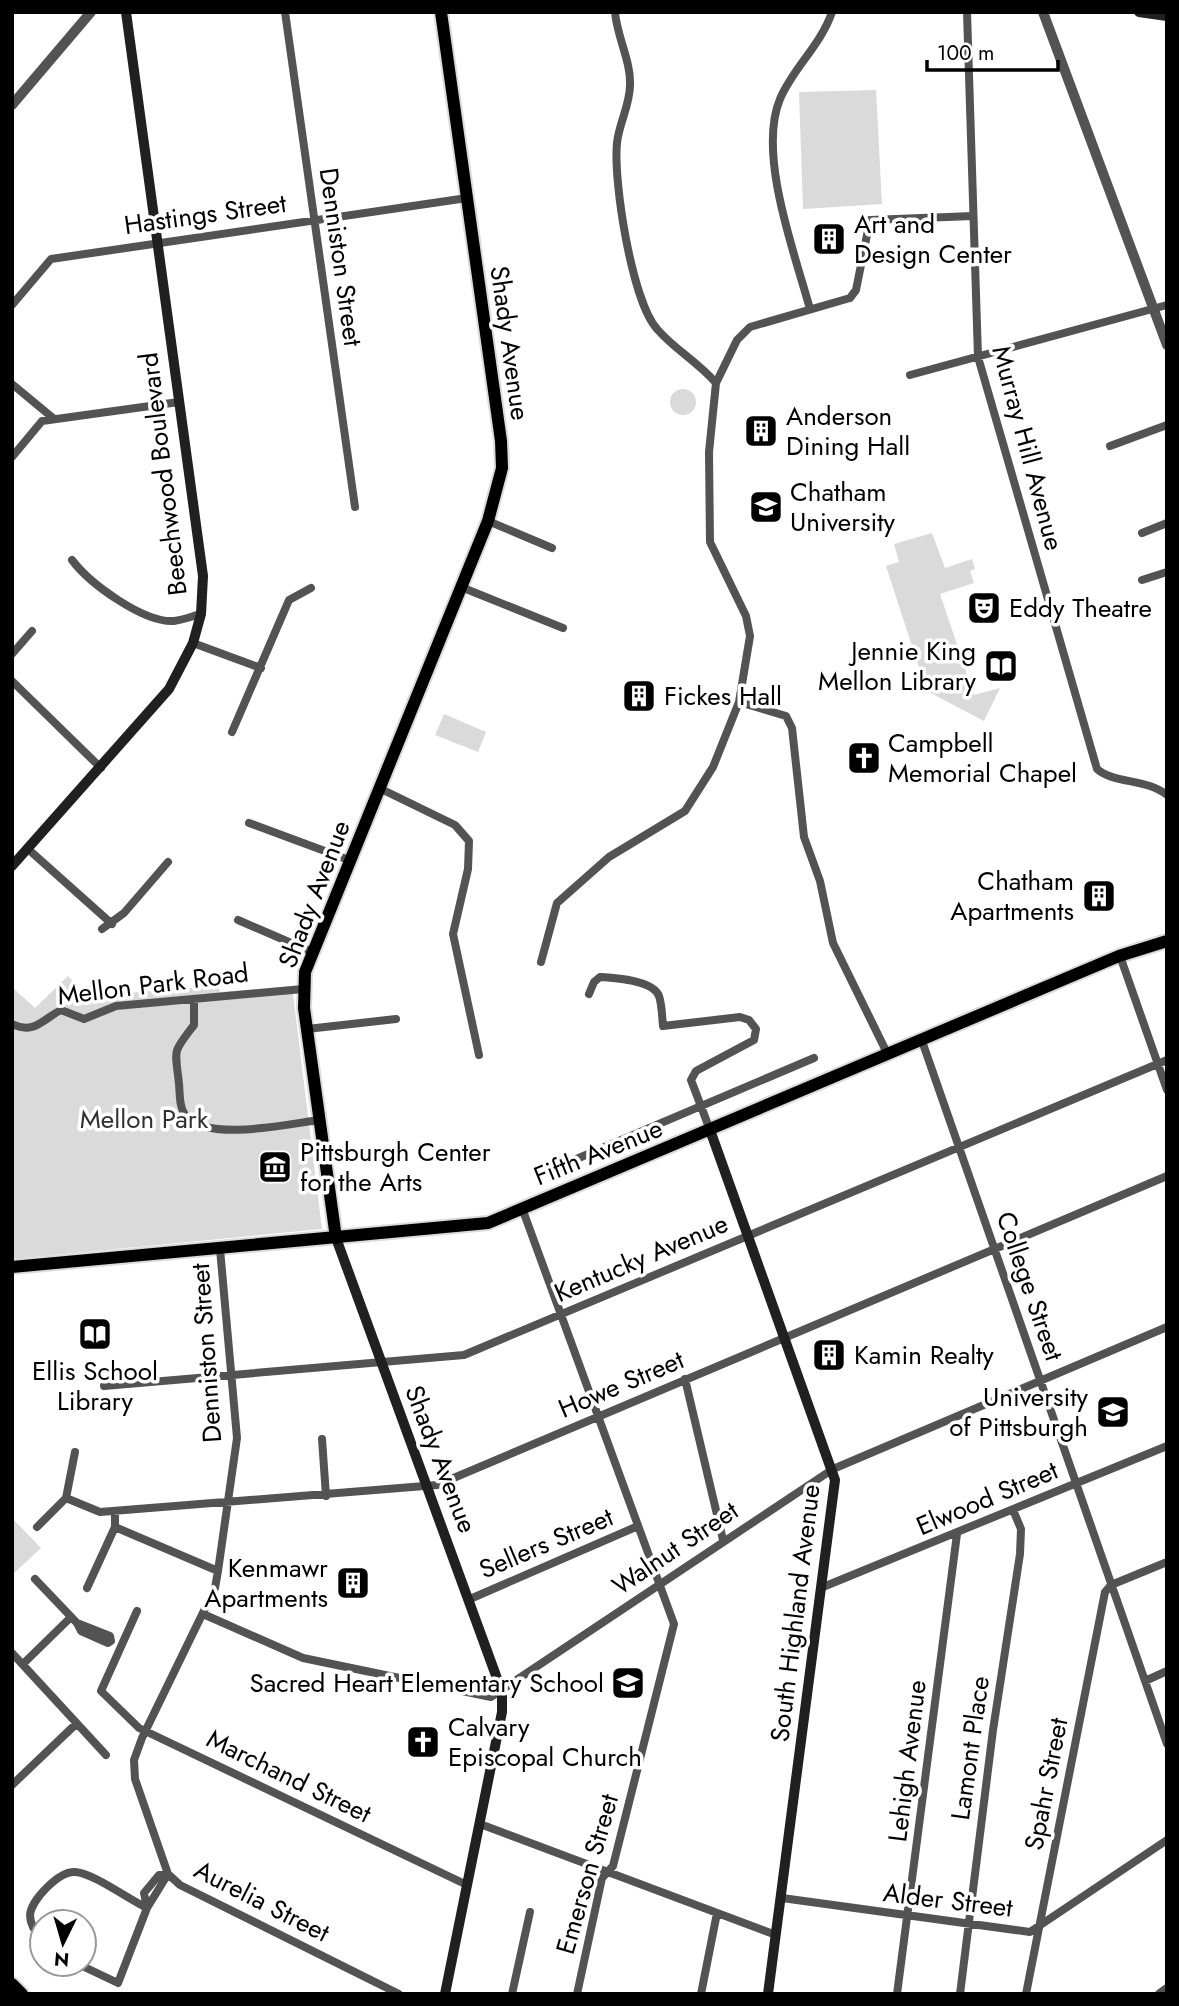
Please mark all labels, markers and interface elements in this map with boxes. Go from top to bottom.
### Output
scale bar [927,28,1058,72]
text: 100 m [937,38,994,68]
street label: Denniston Street [310,165,372,349]
street label: Hastings Street [121,184,289,244]
place label: Art and Design Center [854,205,1012,273]
building icon: Art and Design Center [810,220,848,258]
street label: Shady Avenue [480,263,540,423]
street label: Murray Hill Avenue [982,342,1074,554]
street label: Beechwood Boulevard [129,350,197,598]
place label: Anderson Dining Hall [786,397,910,465]
building icon: Anderson Dining Hall [742,412,780,450]
place label: Chatham University [790,473,896,541]
school or university icon: Chatham University [747,488,785,526]
theatre icon: Eddy Theatre [965,589,1003,627]
place label: Eddy Theatre [1009,589,1152,627]
place label: Jennie King Mellon Library [818,632,977,700]
library icon: Jennie King Mellon Library [982,647,1020,685]
building icon: Fickes Hall [620,677,658,715]
place label: Fickes Hall [664,677,782,715]
place label: Campbell Memorial Chapel [888,724,1077,792]
church icon: Campbell Memorial Chapel [845,739,883,777]
street label: Shady Avenue [268,815,360,973]
place label: Chatham Apartments [950,862,1074,930]
building icon: Chatham Apartments [1080,877,1118,915]
street label: Mellon Park Road [55,953,251,1015]
park label: Mellon Park [80,1100,209,1138]
street label: Fifth Avenue [528,1109,668,1195]
place label: Pittsburgh Center for the Arts [300,1133,491,1201]
museum icon: Pittsburgh Center for the Arts [256,1148,294,1186]
street label: Kentucky Avenue [548,1204,734,1312]
street label: College Street [987,1206,1074,1366]
street label: Denniston Street [181,1261,231,1444]
library icon: Ellis School Library [76,1315,114,1353]
building icon: Kamin Realty [810,1336,848,1374]
place label: Kamin Realty [854,1336,994,1374]
street label: Howe Street [552,1340,690,1427]
place label: Ellis School Library [32,1352,158,1420]
place label: University of Pittsburgh [949,1378,1089,1446]
street label: Shady Avenue [395,1380,487,1538]
school or university icon: University of Pittsburgh [1094,1393,1132,1431]
street label: Elwood Street [910,1451,1064,1545]
street label: South Highland Avenue [760,1482,830,1744]
street label: Walnut Street [604,1491,746,1604]
street label: Sellers Street [473,1497,620,1588]
place label: Kenmawr Apartments [204,1549,328,1617]
building icon: Kenmawr Apartments [334,1564,372,1602]
place label: Sacred Heart Elementary School [249,1664,604,1702]
school or university icon: Sacred Heart Elementary School [609,1664,647,1702]
street label: Lamont Place [941,1674,999,1822]
street label: Lehigh Avenue [878,1678,936,1844]
place label: Calvary Episcopal Church [448,1708,642,1776]
street label: Spahr Street [1015,1714,1078,1853]
street label: Marchand Street [200,1720,378,1833]
church icon: Calvary Episcopal Church [404,1723,442,1761]
street label: Emerson Street [546,1789,628,1959]
street label: Aurelia Street [188,1851,337,1952]
street label: Alder Street [881,1873,1016,1927]
north arrow [28,1908,98,1978]
text: N [53,1945,70,1974]

